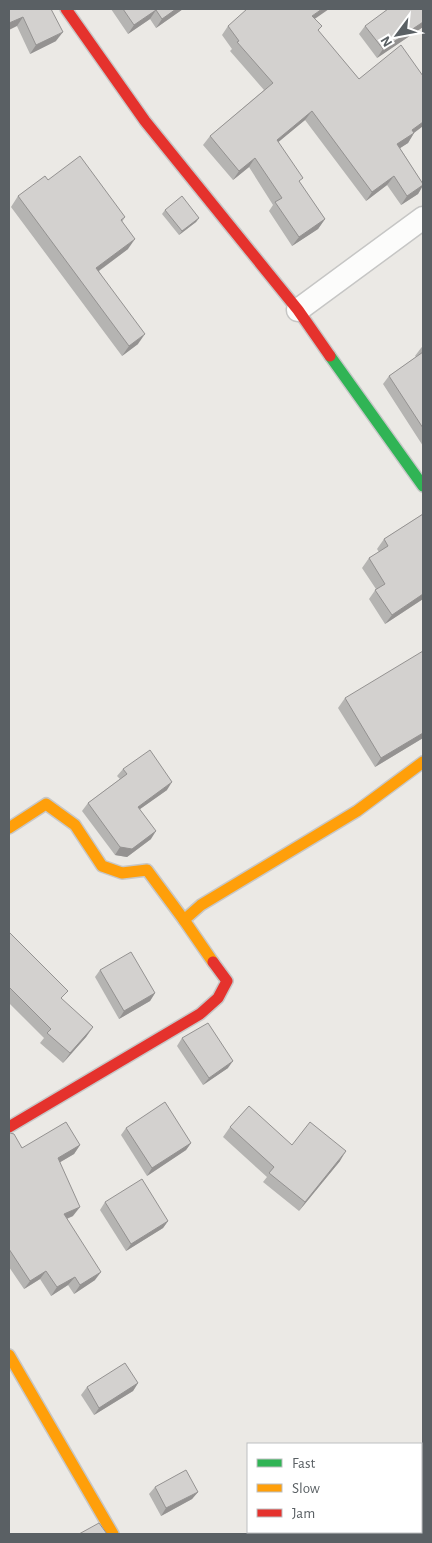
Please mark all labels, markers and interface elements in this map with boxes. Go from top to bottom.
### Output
north arrow [372,10,422,60]
text: N [378,34,395,49]
legend [247,1443,422,1533]
text: Fast [292,1456,316,1471]
text: Slow [292,1481,320,1496]
text: Jam [292,1506,315,1521]

